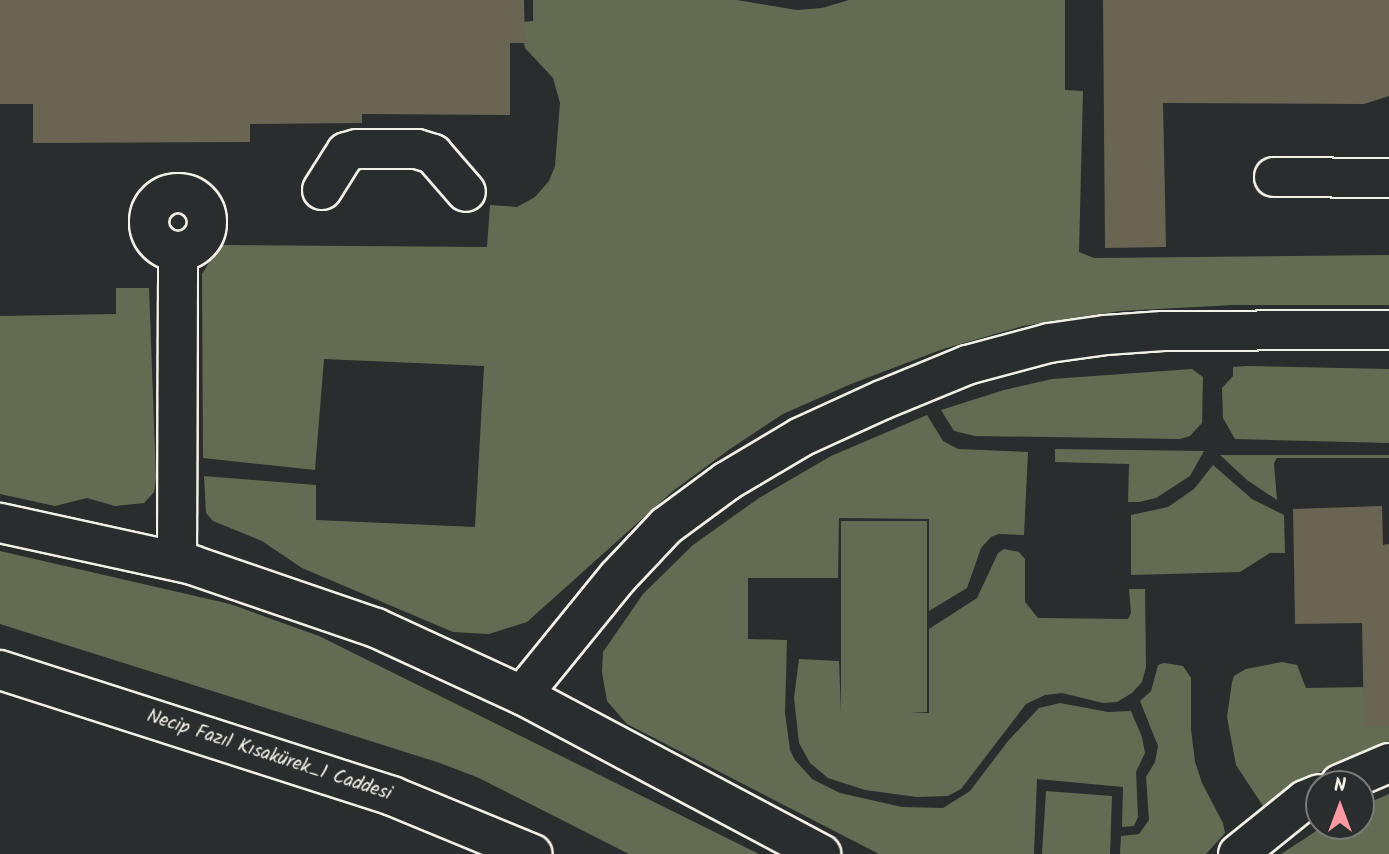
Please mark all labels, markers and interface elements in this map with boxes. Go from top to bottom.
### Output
street label: Necip Fazıl Kısakürek_1 Caddesi [144,706,394,806]
north arrow [1305,770,1375,840]
text: N [1334,771,1346,801]

